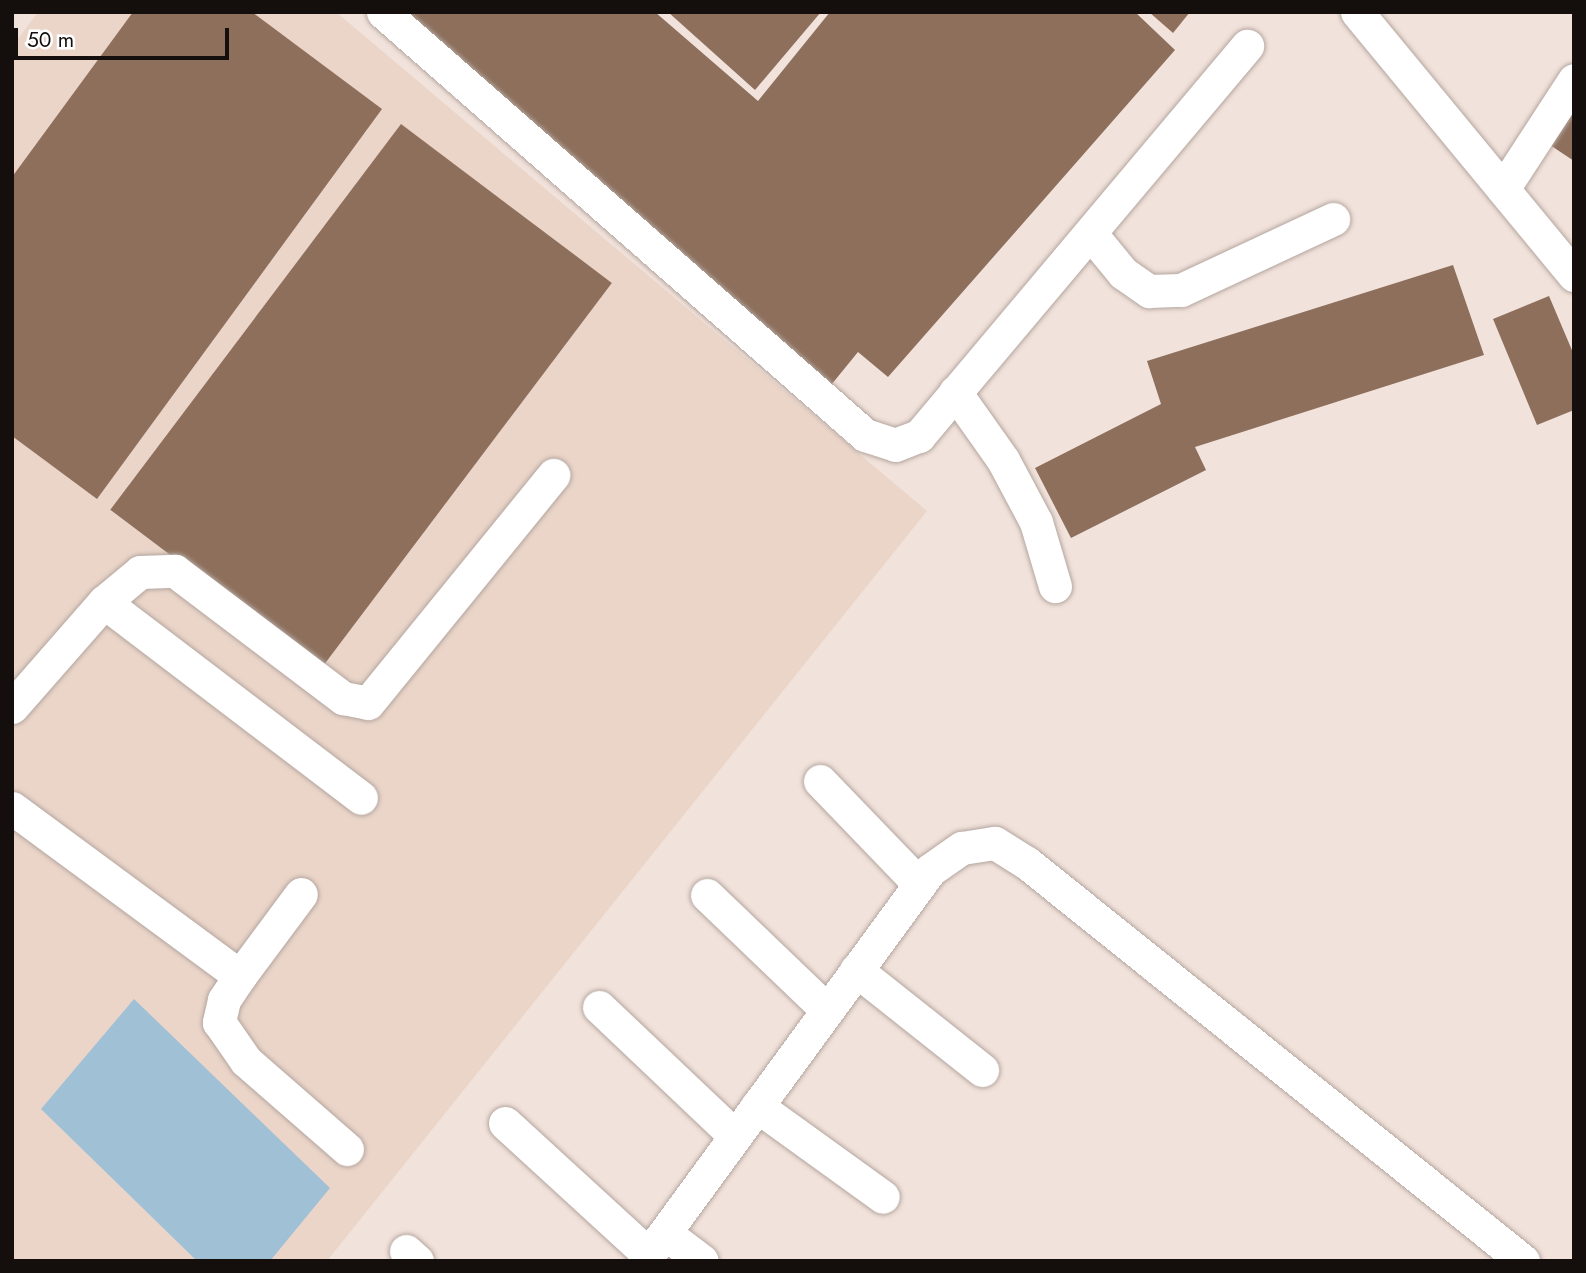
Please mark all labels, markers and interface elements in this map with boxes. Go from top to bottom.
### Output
scale bar [18,14,233,58]
text: 50 m [27,25,74,55]

